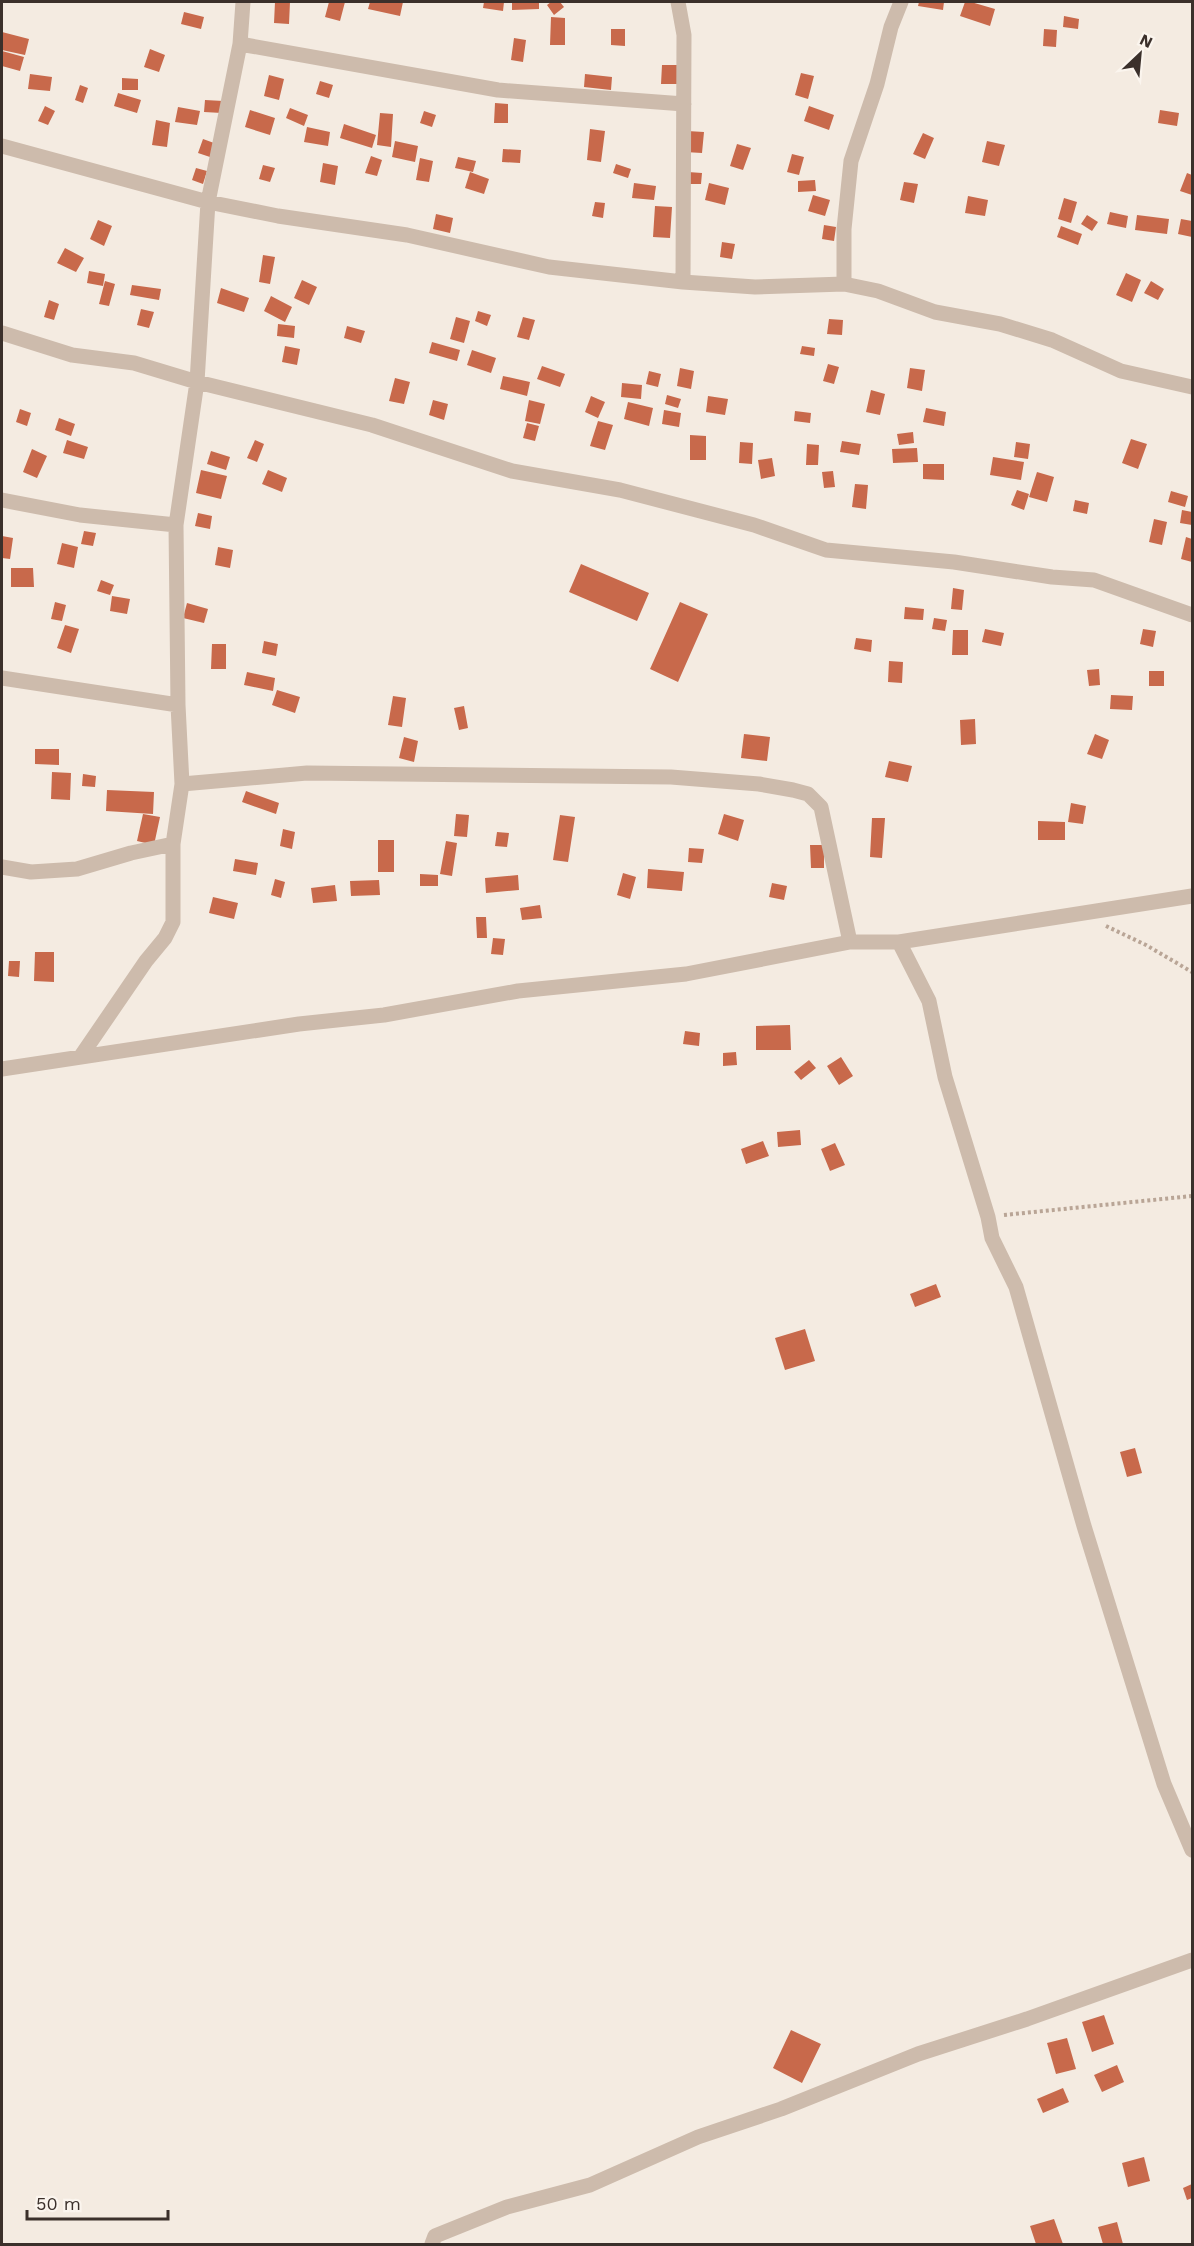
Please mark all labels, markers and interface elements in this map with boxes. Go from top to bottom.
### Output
north arrow [1110,24,1170,84]
text: N [1137,30,1156,52]
scale bar [27,2183,168,2221]
text: 50 m [36,2193,81,2214]

